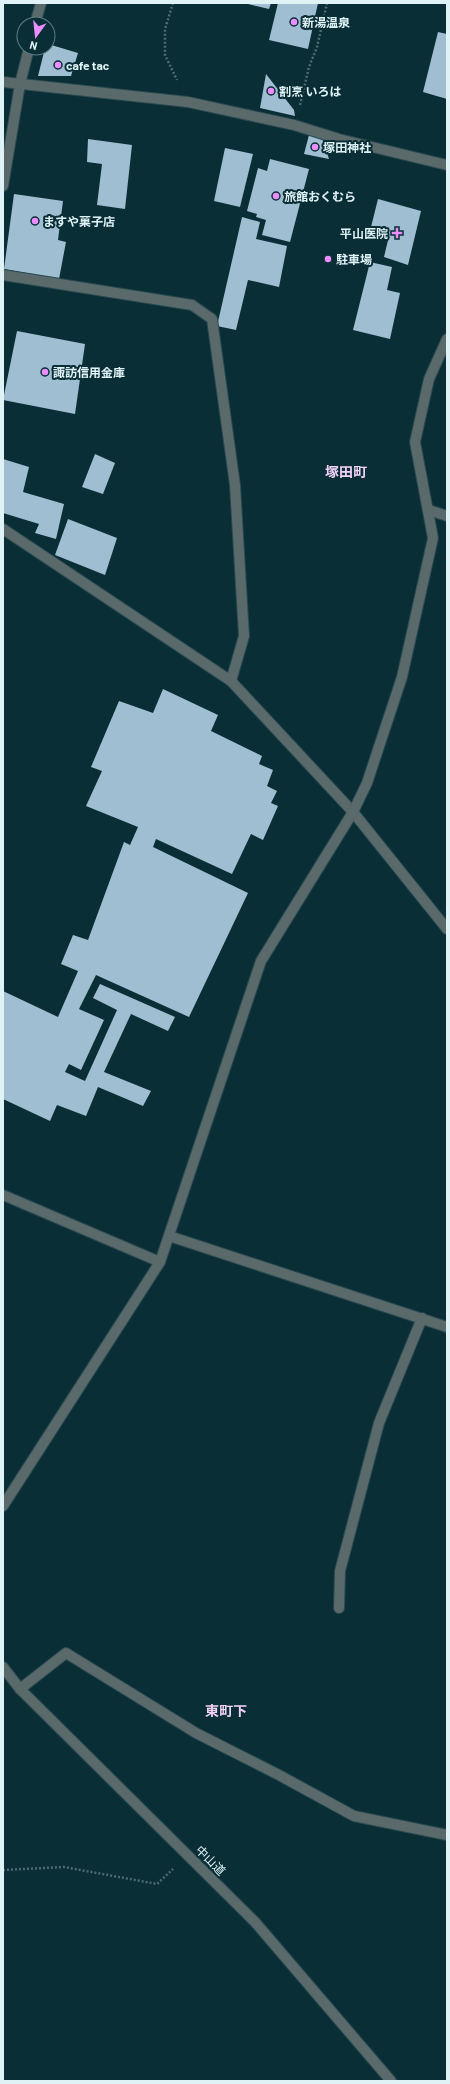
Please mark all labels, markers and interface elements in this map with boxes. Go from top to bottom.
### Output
place label: 新湯温泉 [302,15,350,29]
north arrow [16,16,56,56]
marker: 新湯温泉 [289,17,299,27]
text: N [28,39,39,53]
place label: cafe tac [66,58,110,72]
marker: cafe tac [53,60,63,70]
place label: 割烹 いろは [279,84,341,98]
marker: 割烹 いろは [266,86,276,96]
place label: 塚田神社 [323,140,371,154]
marker: 塚田神社 [310,142,320,152]
place label: 旅館おくむら [284,189,356,203]
marker: 旅館おくむら [271,191,281,201]
place label: ますや菓子店 [43,214,115,228]
marker: ますや菓子店 [30,216,40,226]
place label: 平山医院 [340,226,388,240]
marker: 平山医院 [391,227,403,239]
place label: 駐車場 [336,252,372,266]
marker: 駐車場 [323,254,333,264]
place label: 諏訪信用金庫 [53,365,125,379]
marker: 諏訪信用金庫 [40,367,50,377]
district label: 塚田町 [325,463,367,480]
district label: 東町下 [205,1702,247,1719]
street label: 中山道 [193,1842,229,1878]

